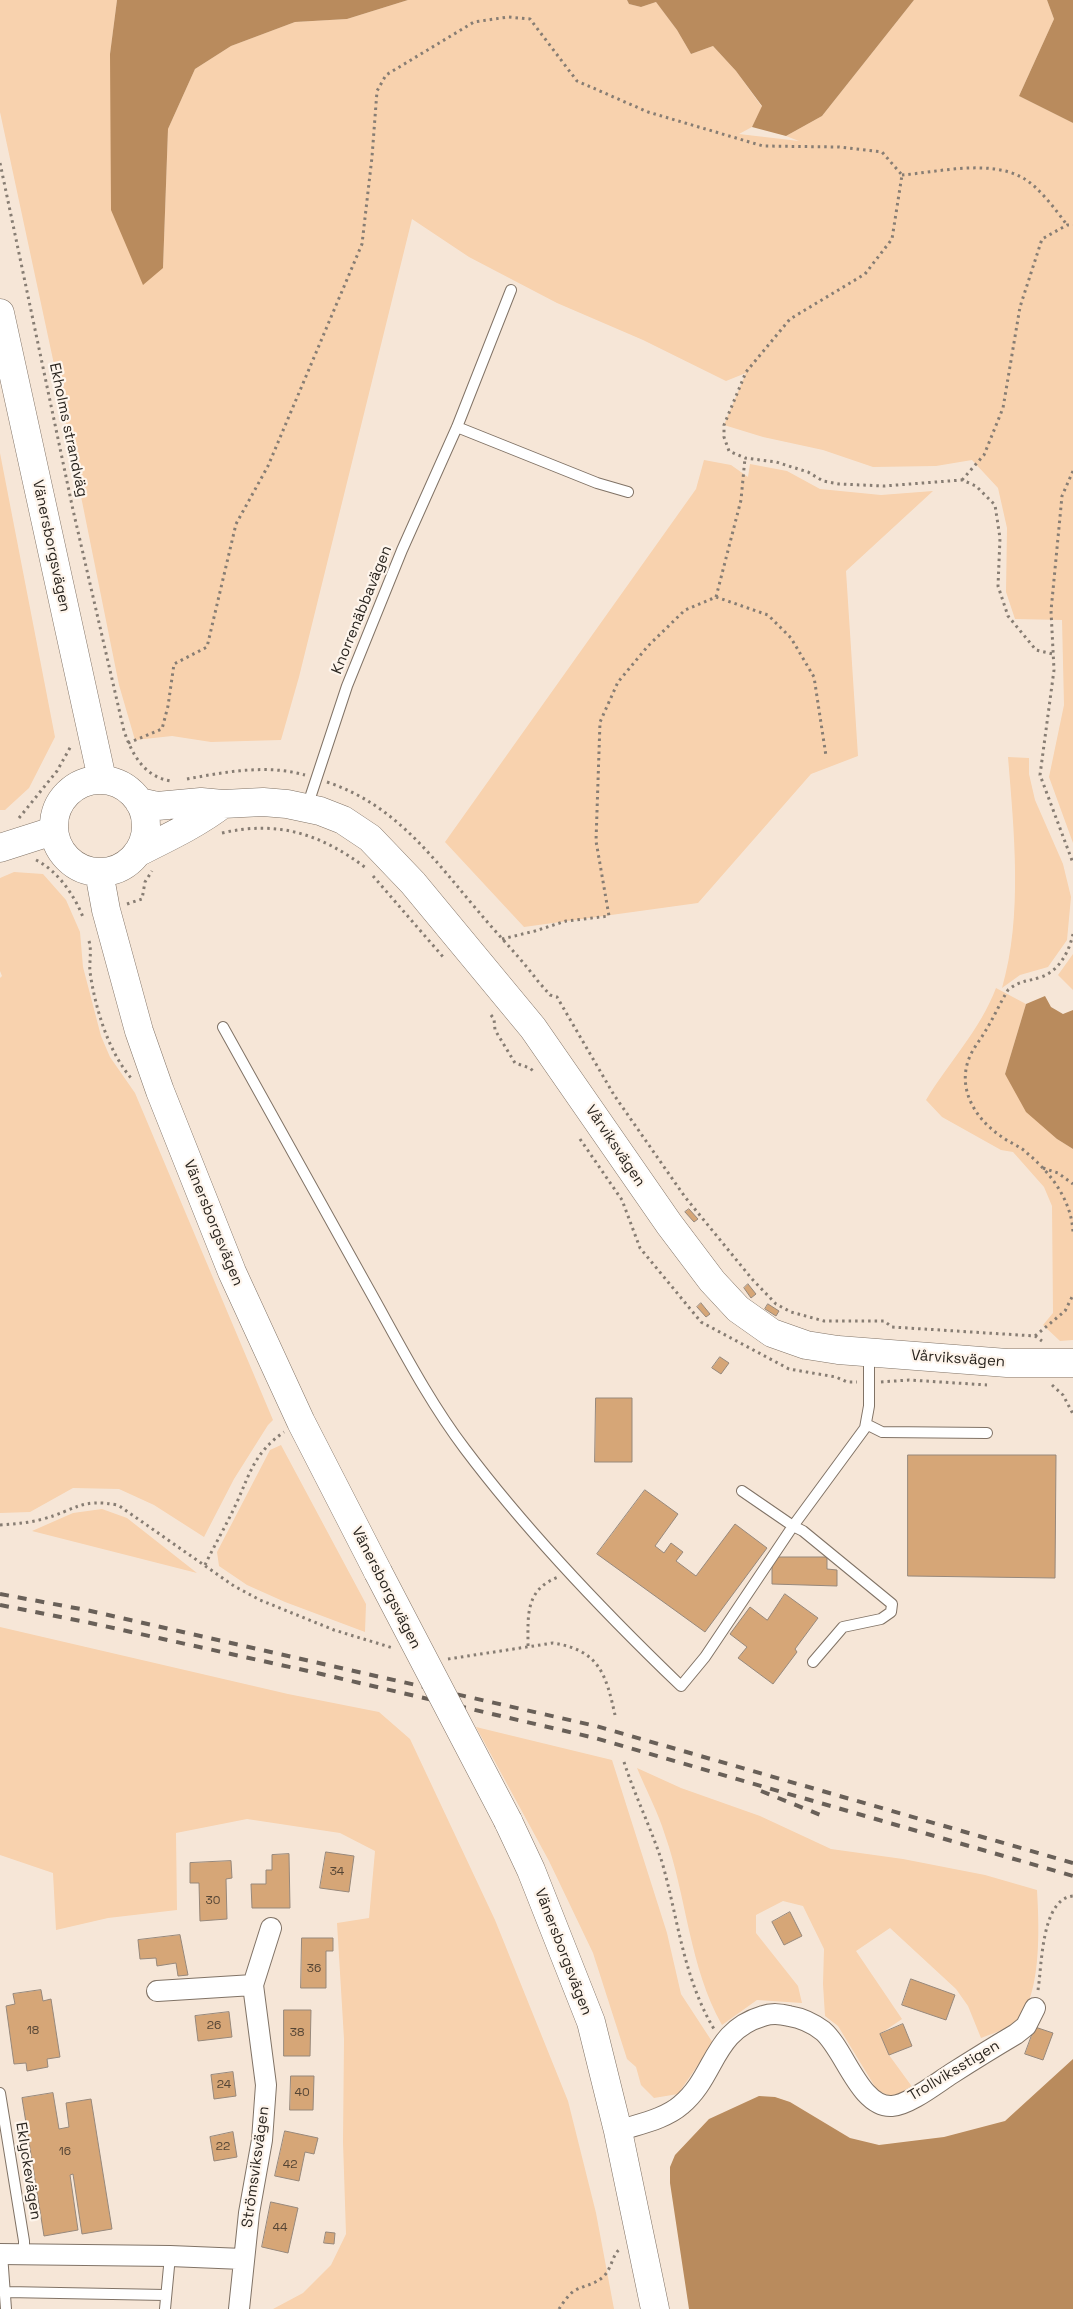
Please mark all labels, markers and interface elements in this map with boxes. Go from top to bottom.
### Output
street label: Ekholms strandväg [45,361,91,499]
street label: Vänersborgsvägen [28,478,74,614]
street label: Knorrenäbbavägen [328,543,396,677]
street label: Vårviksvägen [581,1102,649,1190]
street label: Vänersborgsvägen [179,1157,247,1289]
street label: Vårviksvägen [910,1347,1006,1371]
street label: Vänersborgsvägen [347,1524,425,1652]
house number: 34 [330,1865,344,1879]
street label: Vänersborgsvägen [531,1886,595,2018]
house number: 30 [206,1894,220,1908]
house number: 36 [307,1962,321,1976]
house number: 26 [207,2019,221,2033]
house number: 18 [27,2024,39,2038]
house number: 38 [290,2026,304,2040]
street label: Trollviksstigen [905,2037,1003,2105]
house number: 24 [217,2078,231,2092]
house number: 40 [294,2086,310,2100]
street label: Strömsviksvägen [239,2105,273,2229]
street label: Eklyckevägen [11,2121,45,2221]
house number: 22 [216,2140,230,2154]
house number: 16 [59,2145,71,2159]
house number: 42 [283,2158,297,2172]
house number: 44 [273,2221,287,2235]

